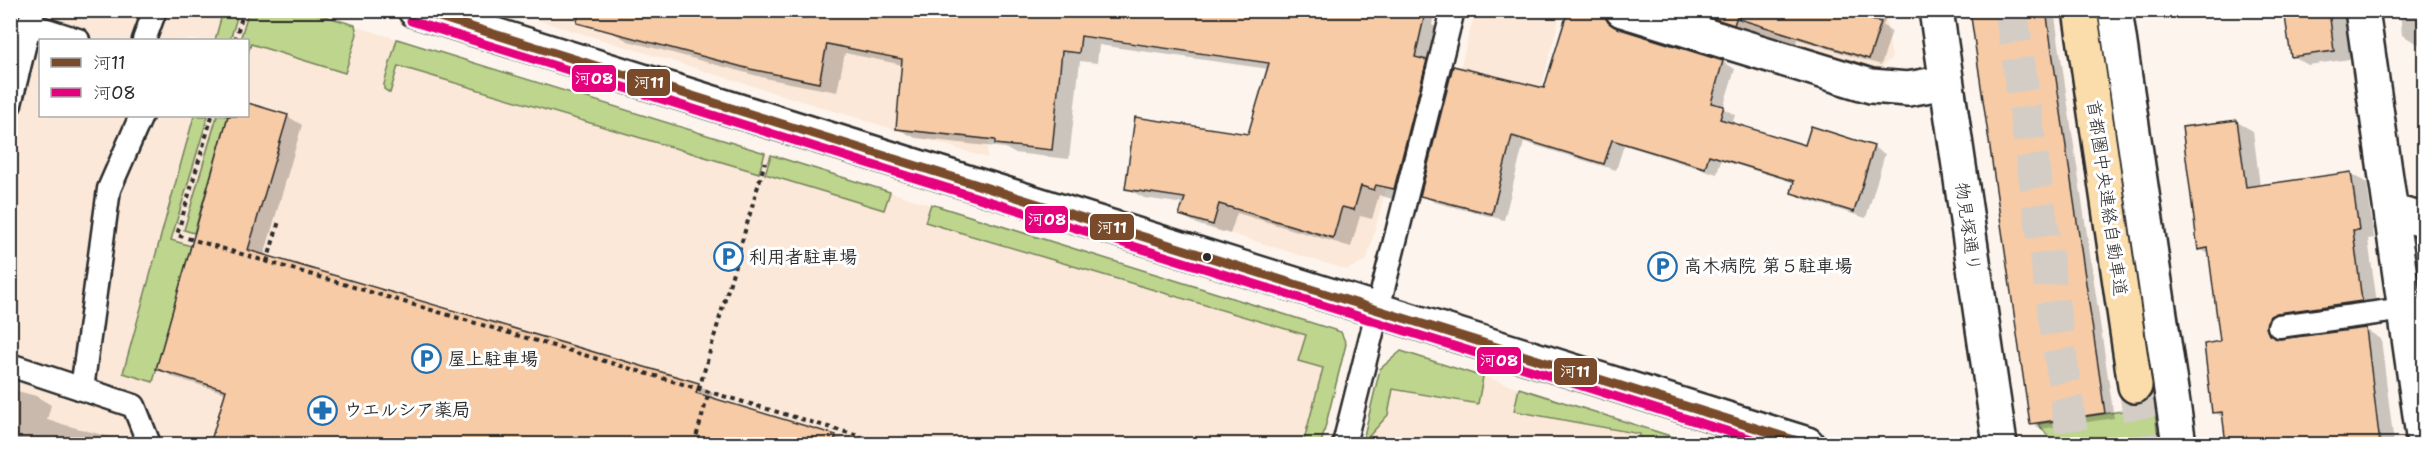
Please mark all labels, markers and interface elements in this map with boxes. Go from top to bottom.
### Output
legend [39,39,249,117]
text: 河11 [93,51,125,75]
line badge: 河08 [571,64,617,93]
text: 河08 [575,68,613,89]
line badge: 河11 [626,68,671,97]
text: 河11 [634,72,664,93]
text: 河08 [93,81,136,105]
street label: 首都圏中央連絡自動車道 [2081,98,2133,298]
street label: 物見塚通り [1950,181,1986,273]
line badge: 河08 [1024,205,1069,234]
text: 河08 [1028,209,1066,230]
line badge: 河11 [1089,213,1135,241]
text: 河11 [1097,217,1127,238]
parking icon: 利用者駐車場 [712,241,744,273]
place label: 利用者駐車場 [749,245,857,269]
parking icon: 高木病院 第５駐車場 [1647,250,1679,282]
unlabelled marker [1201,251,1213,263]
place label: 高木病院 第５駐車場 [1684,254,1852,278]
parking icon: 屋上駐車場 [411,343,443,375]
line badge: 河08 [1476,346,1522,375]
place label: 屋上駐車場 [448,347,538,371]
text: 河08 [1480,350,1518,371]
line badge: 河11 [1553,357,1598,386]
text: 河11 [1560,361,1590,382]
pharmacy icon: ウエルシア薬局 [307,394,339,426]
place label: ウエルシア薬局 [344,398,470,422]

